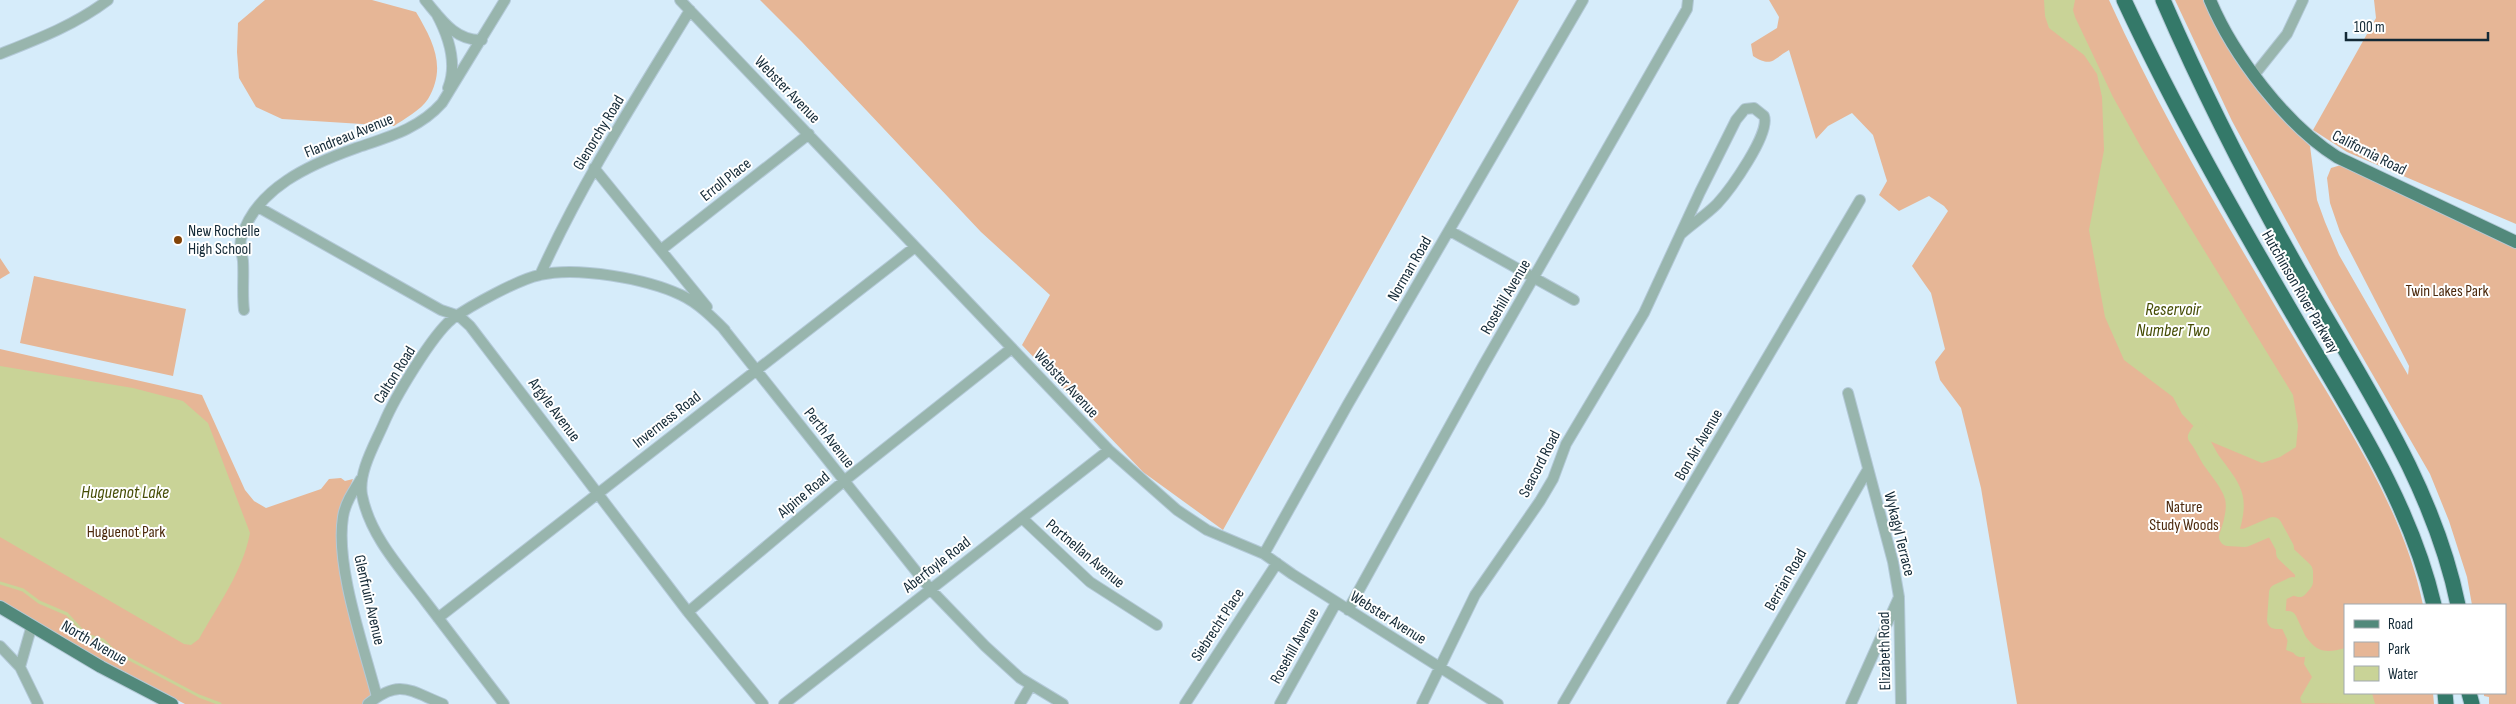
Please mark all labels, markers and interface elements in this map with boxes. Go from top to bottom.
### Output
scale bar [2346,10,2488,42]
text: 100 m [2354,18,2385,37]
street label: Webster Avenue [750,52,824,128]
street label: Glenorchy Road [569,92,629,174]
street label: Flandreau Avenue [302,110,396,162]
street label: California Road [2329,126,2409,180]
street label: Erroll Place [697,154,755,206]
place label: New Rochelle High School [188,222,260,259]
street label: Hutchinson River Parkway [2257,227,2343,357]
street label: Norman Road [1384,233,1436,305]
marker: New Rochelle High School [172,234,184,246]
street label: Rosehill Avenue [1477,256,1535,338]
park label: Twin Lakes Park [2405,282,2489,301]
water label: Reservoir Number Two [2136,299,2210,341]
street label: Calton Road [370,343,420,407]
street label: Webster Avenue [1030,346,1102,422]
street label: Argyle Avenue [523,374,584,446]
street label: Inverness Road [629,388,705,452]
street label: Perth Avenue [800,404,858,472]
street label: Bon Air Avenue [1671,406,1727,484]
street label: Seacord Road [1515,427,1565,501]
street label: Alpine Road [773,468,834,523]
water label: Huguenot Lake [81,482,169,503]
street label: Wykagyl Terrace [1879,490,1919,578]
park label: Nature Study Woods [2149,498,2219,535]
street label: Portnellan Avenue [1042,516,1128,592]
park label: Huguenot Park [87,523,165,542]
street label: Aberfoyle Road [899,533,975,598]
street label: Berrian Road [1761,546,1811,614]
street label: Glenfruin Avenue [349,553,389,647]
street label: Siebrecht Place [1187,585,1249,665]
street label: Webster Avenue [1346,587,1430,649]
legend [2344,604,2506,694]
street label: Rosehill Avenue [1266,605,1324,687]
street label: Elizabeth Road [1875,611,1895,691]
text: Road [2388,615,2413,634]
street label: North Avenue [58,617,130,669]
text: Park [2388,640,2410,659]
text: Water [2388,665,2419,684]

